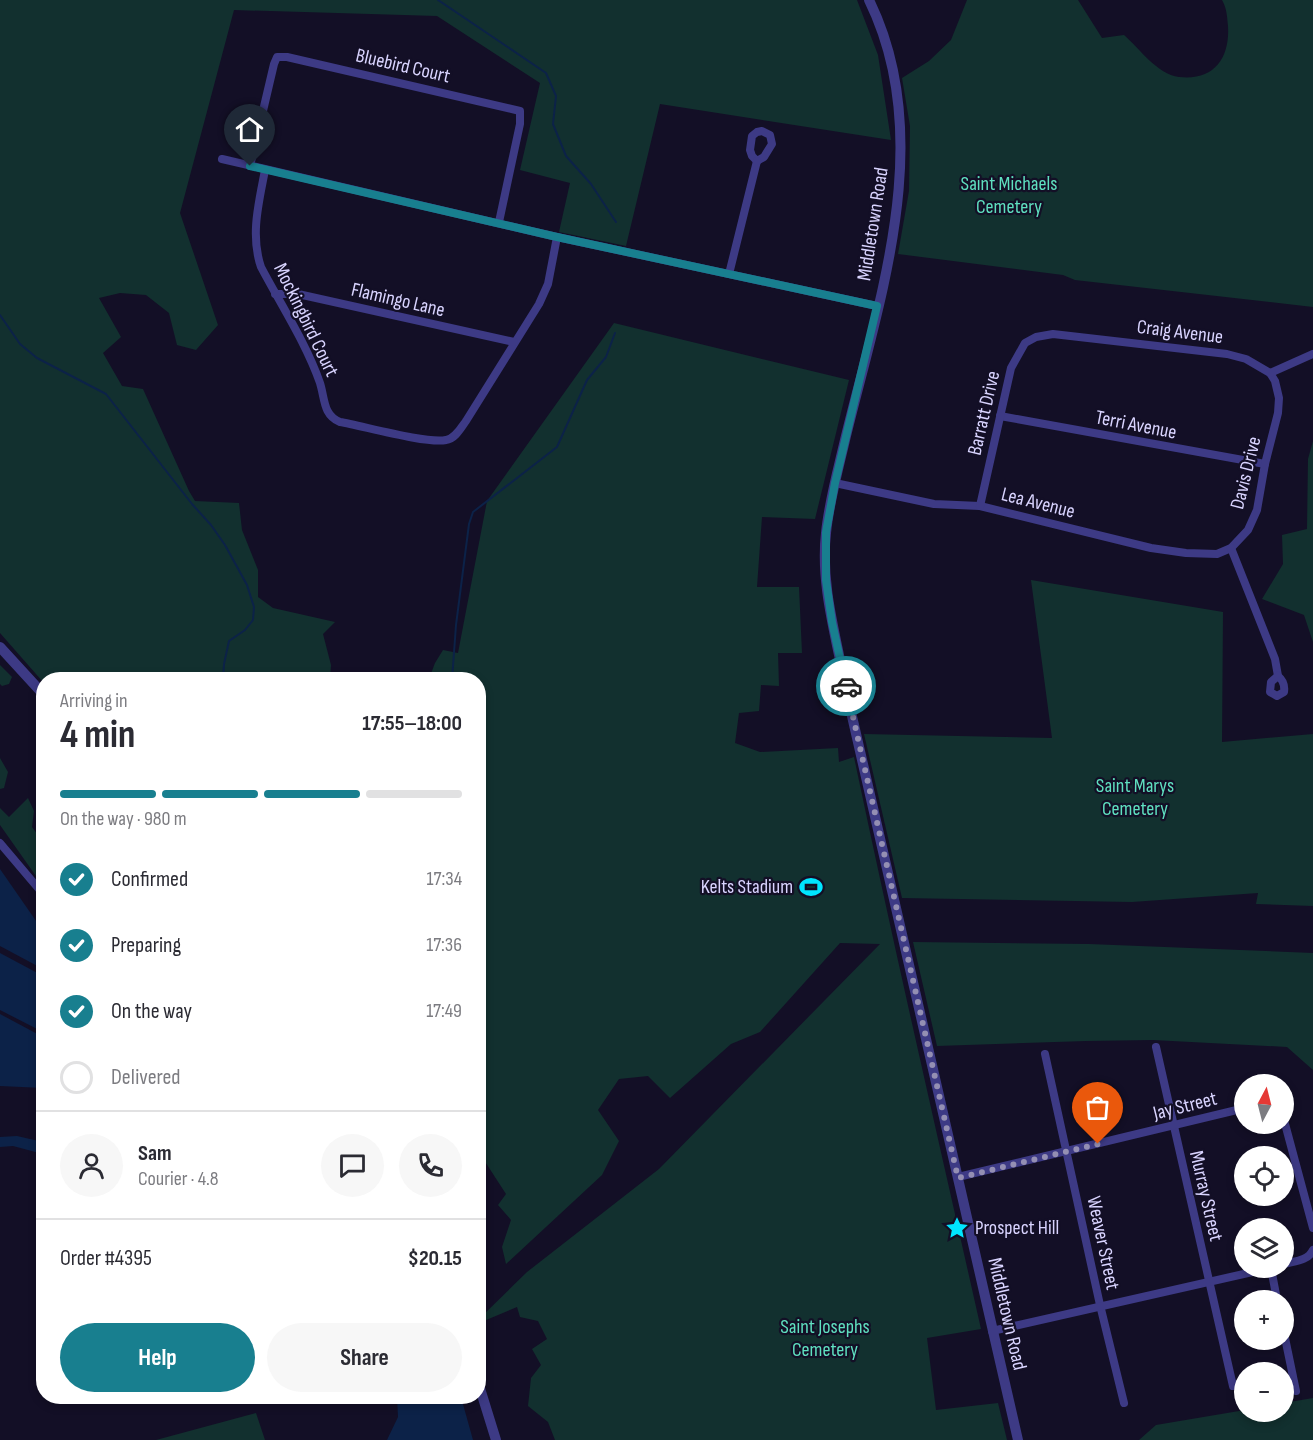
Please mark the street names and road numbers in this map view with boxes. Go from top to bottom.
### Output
street label: Bluebird Court [353,43,453,89]
street label: Middletown Road [852,166,894,282]
street label: Mockingbird Court [268,259,344,381]
street label: Flamingo Lane [349,278,447,322]
street label: Craig Avenue [1136,315,1224,349]
street label: Barratt Drive [963,368,1005,458]
street label: Terri Avenue [1093,405,1179,445]
street label: Davis Drive [1225,434,1267,512]
street label: Lea Avenue [999,482,1077,524]
street label: Jay Street [1150,1087,1219,1126]
street label: Murray Street [1184,1148,1228,1244]
street label: Weaver Street [1081,1194,1125,1292]
street label: Middletown Road [982,1256,1032,1372]

